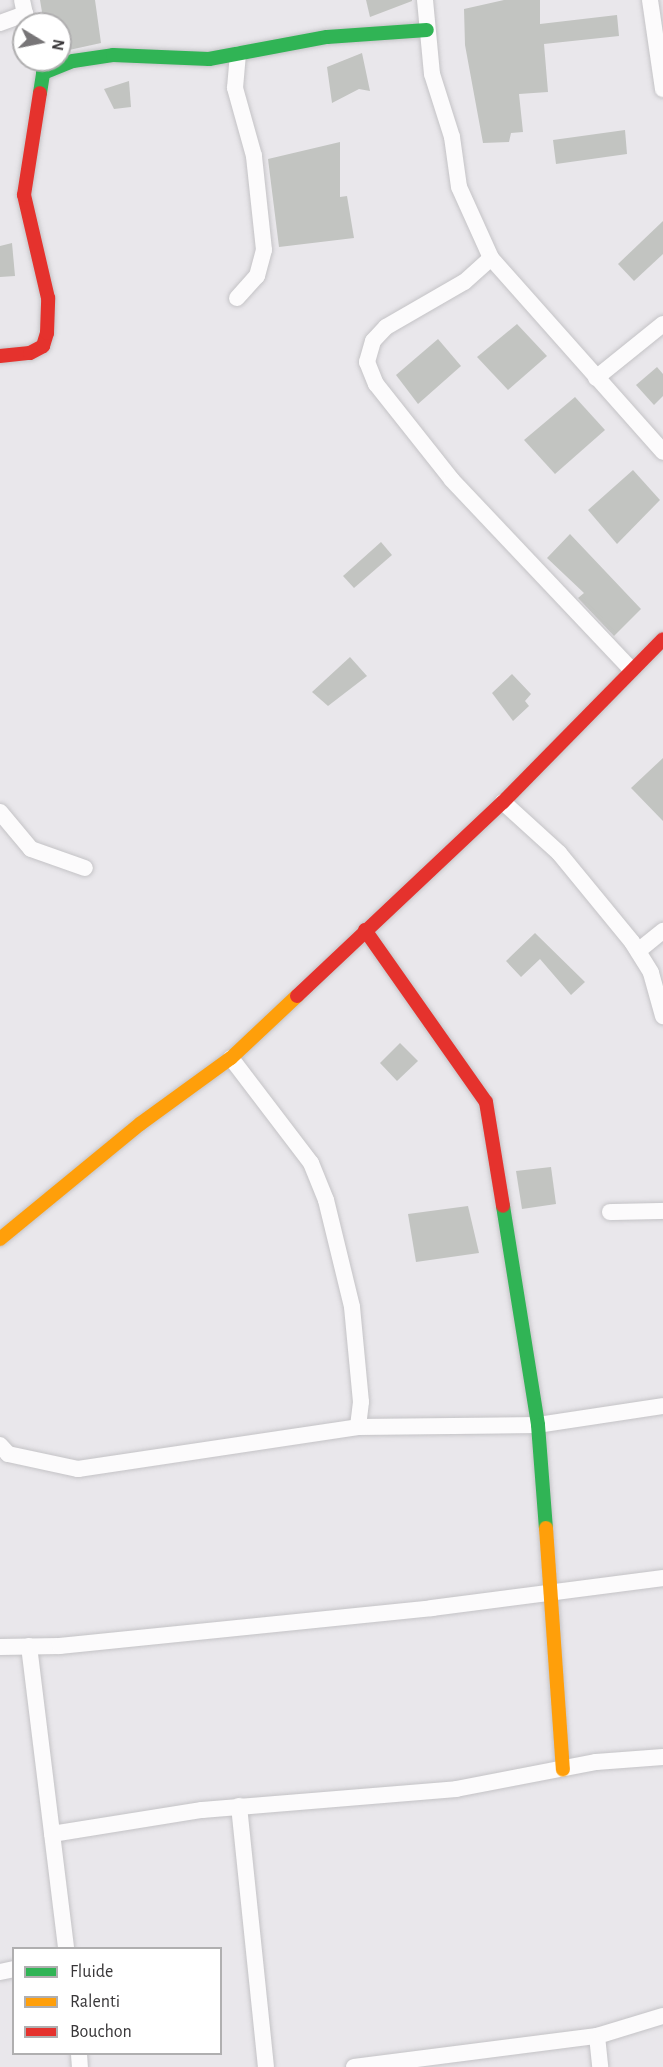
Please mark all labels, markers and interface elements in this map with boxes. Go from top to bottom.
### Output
north arrow [12,12,72,72]
text: N [49,38,67,52]
legend [12,1947,222,2055]
text: Fluide [70,1963,113,1981]
text: Ralenti [70,1993,120,2011]
text: Bouchon [70,2023,132,2041]

